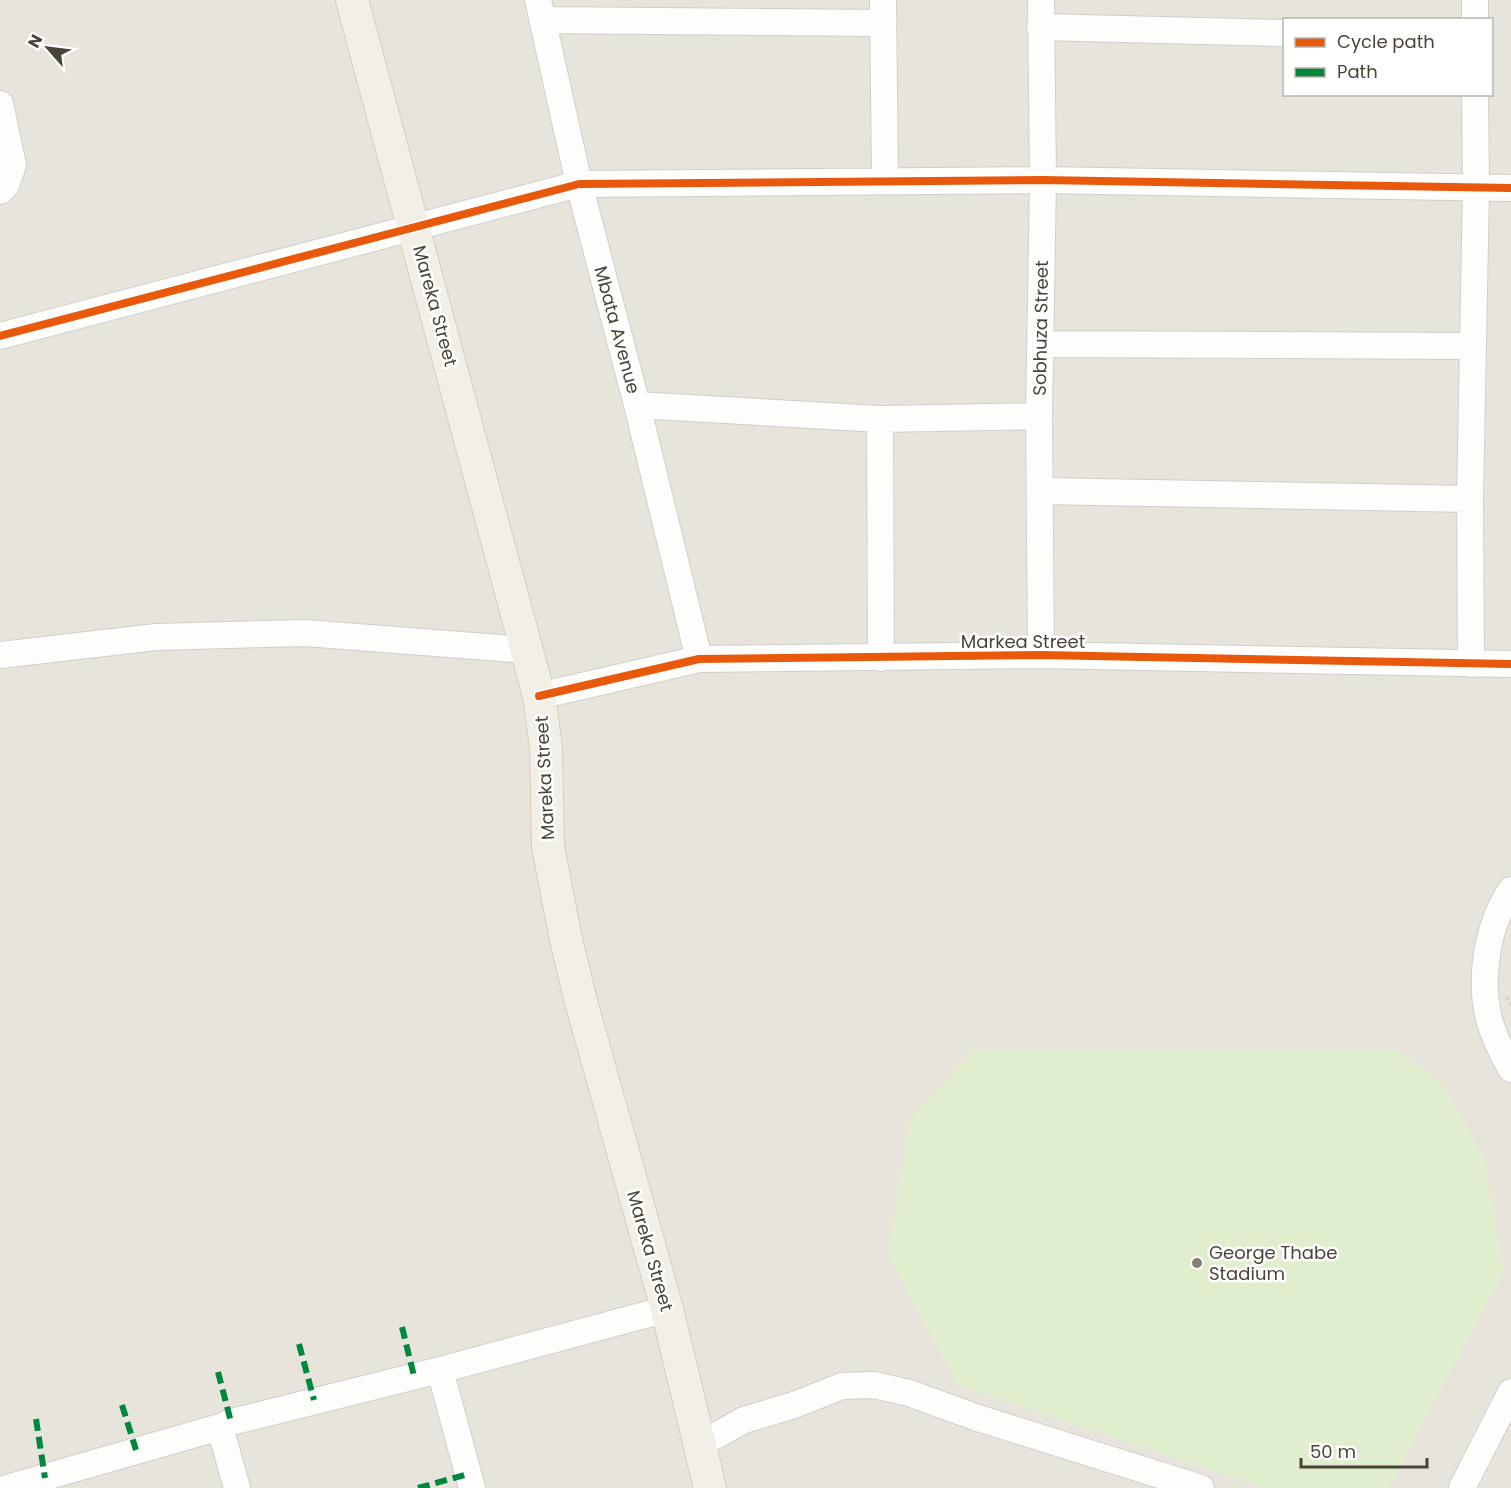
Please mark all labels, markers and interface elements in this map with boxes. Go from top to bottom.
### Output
north arrow [18,18,78,78]
legend [1283,18,1493,96]
text: Cycle path [1337,29,1435,54]
text: N [22,30,48,52]
text: Path [1337,59,1378,84]
street label: Mareka Street [407,243,464,369]
street label: Sobhuza Street [1027,260,1054,396]
street label: Mbata Avenue [588,263,647,396]
street label: Markea Street [961,629,1085,654]
street label: Mareka Street [529,715,560,841]
street label: Mareka Street [621,1188,680,1314]
place label: George Thabe Stadium [1209,1240,1337,1286]
marker: George Thabe Stadium [1190,1256,1204,1270]
scale bar [1301,1431,1427,1469]
text: 50 m [1310,1439,1356,1464]

